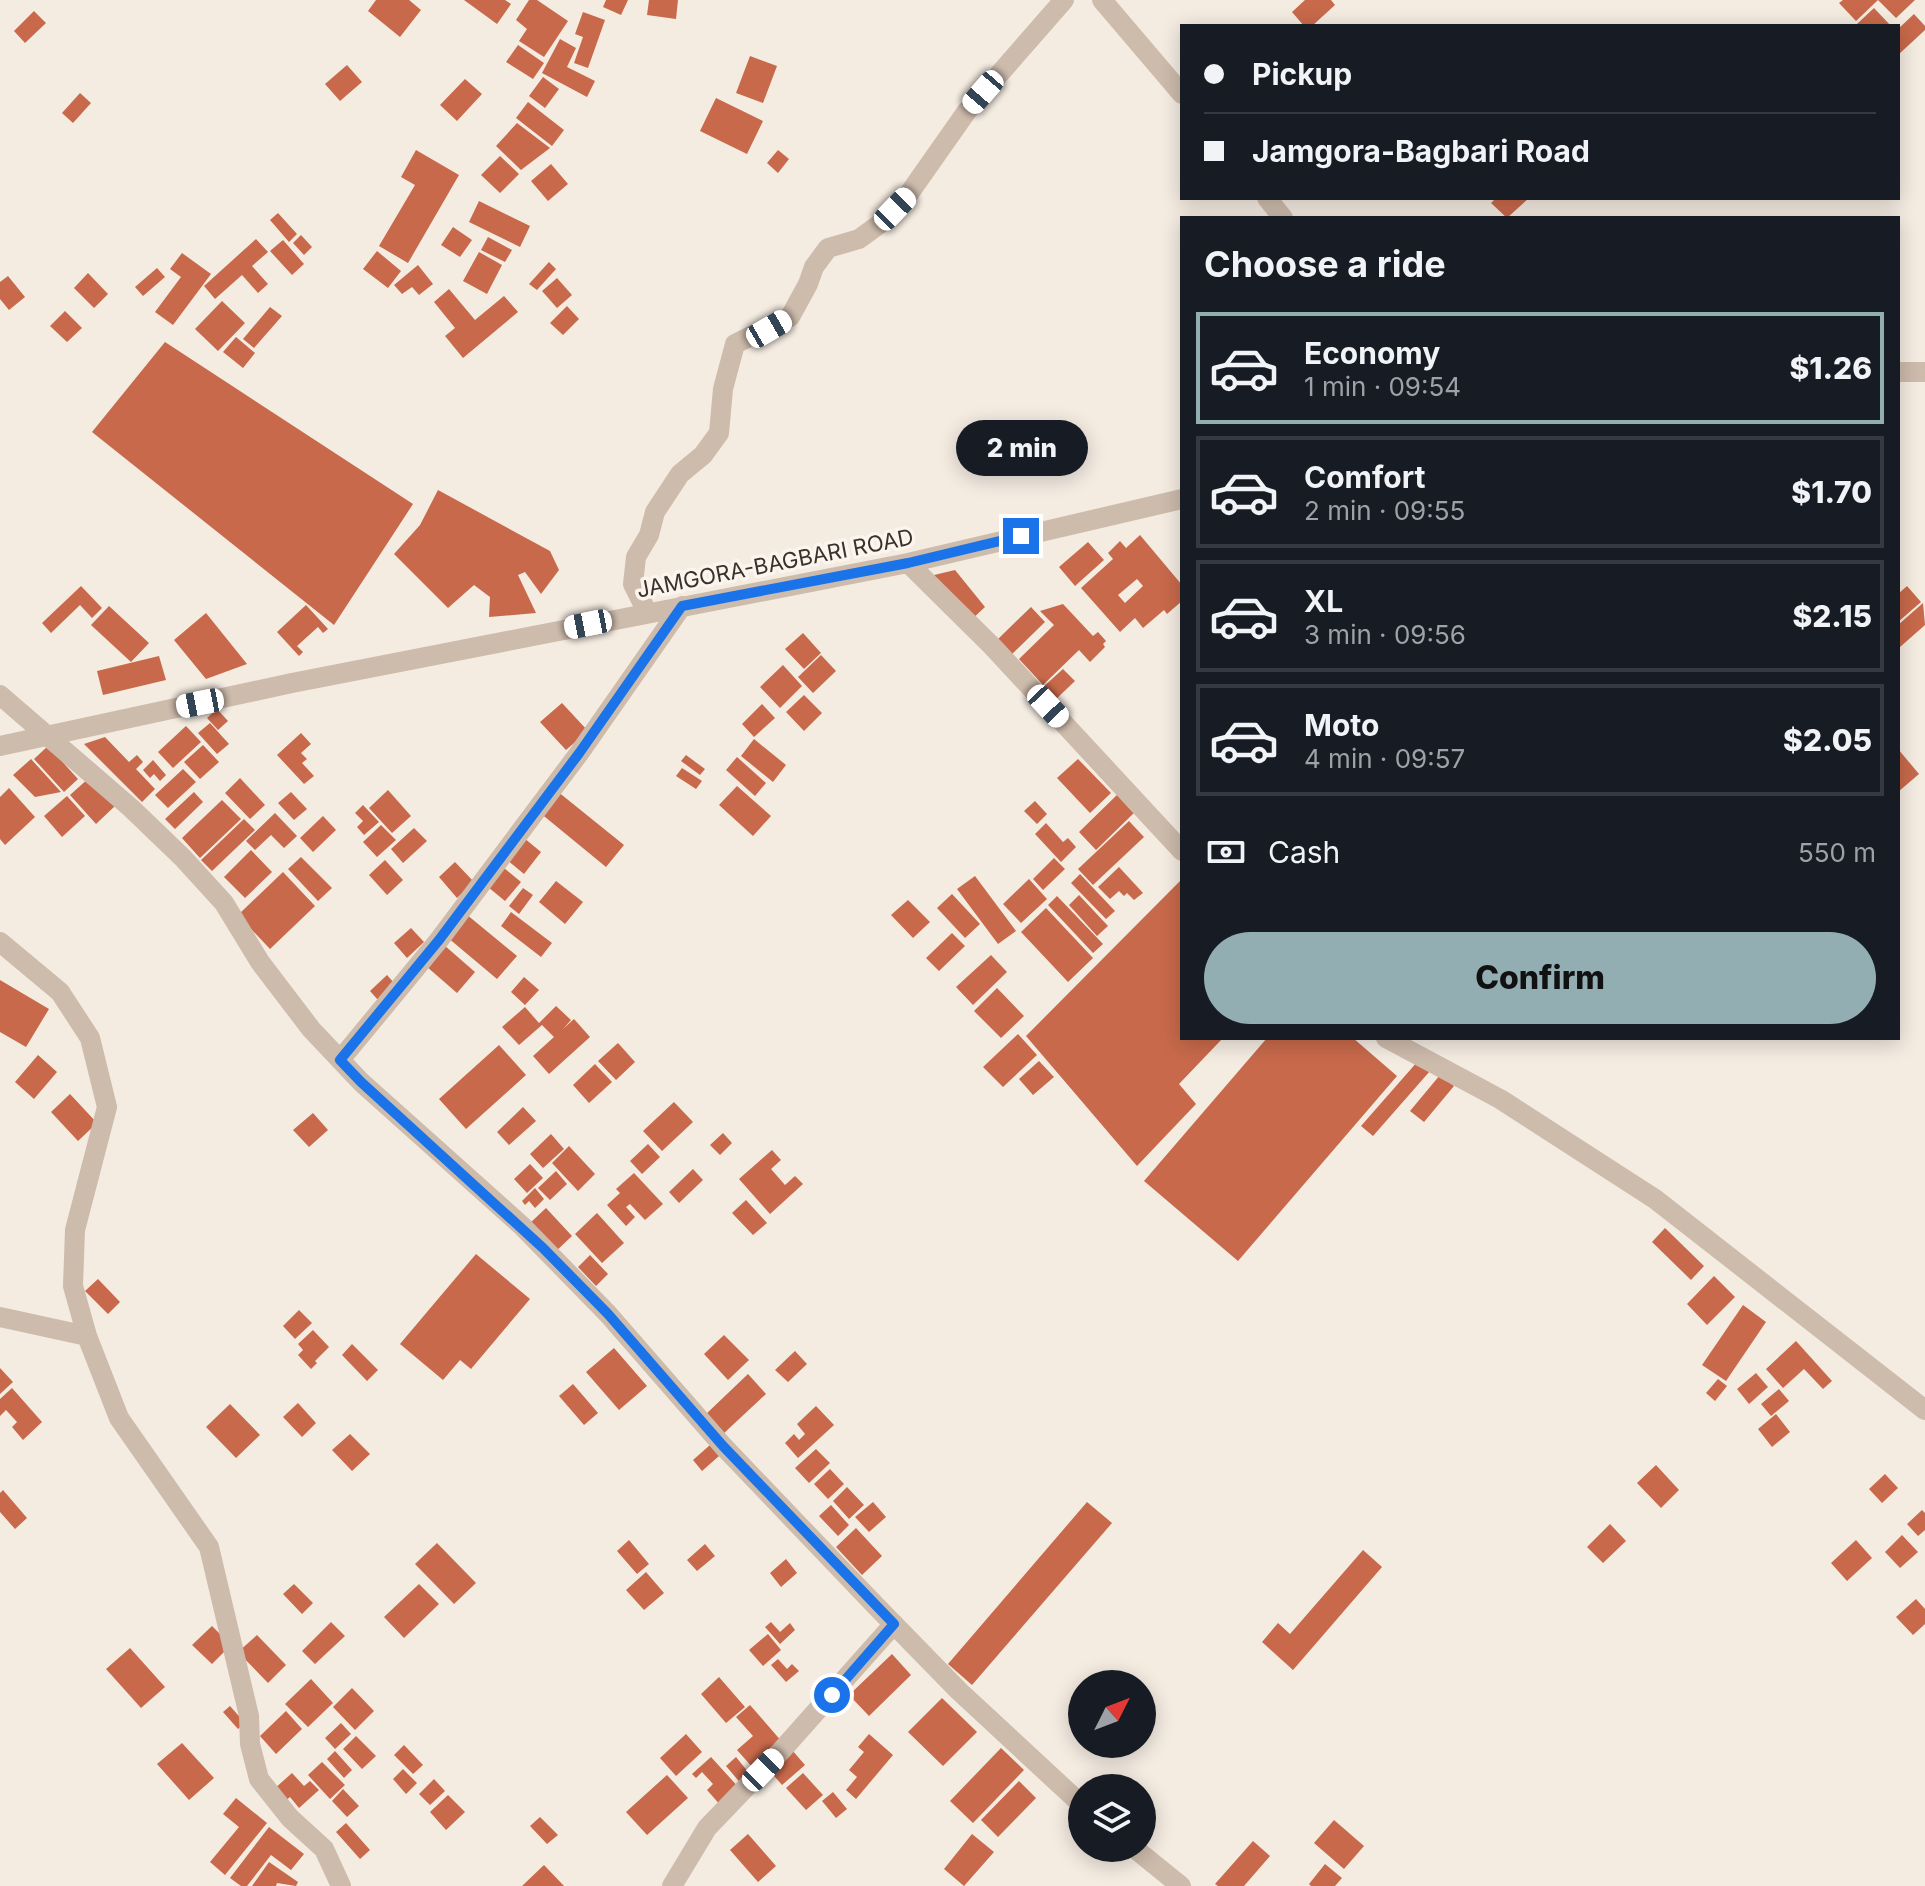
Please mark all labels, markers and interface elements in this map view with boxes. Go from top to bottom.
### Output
text: Pickup [1252,56,1352,92]
car [958,66,1008,118]
text: Jamgora-Bagbari Road [1252,133,1590,169]
car [870,183,920,235]
text: Choose a ride [1204,242,1446,286]
car [742,307,796,351]
icon: car [1208,332,1280,404]
text: Economy [1304,335,1440,371]
text: $1.26 [1789,350,1872,386]
text: 1 min · 09:54 [1304,371,1461,402]
callout: 2 min [955,420,1087,476]
text: 2 min [987,432,1057,463]
icon: car [1208,456,1280,528]
text: Comfort [1304,459,1425,495]
text: $1.70 [1791,474,1872,510]
text: 2 min · 09:55 [1304,495,1465,526]
route end [1003,518,1039,554]
street label: JAMGORA-BAGBARI ROAD [634,523,916,603]
icon: car [1208,580,1280,652]
text: XL [1304,583,1343,619]
text: $2.15 [1792,598,1872,634]
car [562,608,614,640]
text: 3 min · 09:56 [1304,619,1466,650]
car [1023,680,1073,732]
car [174,687,226,719]
icon: car [1208,704,1280,776]
text: Moto [1304,707,1379,743]
text: $2.05 [1783,722,1872,758]
text: 4 min · 09:57 [1304,743,1465,774]
icon: cash [1204,830,1248,874]
text: Cash [1268,834,1340,870]
text: 550 m [1798,837,1876,868]
button: Confirm [1204,932,1876,1024]
north arrow [1068,1670,1156,1758]
map controls [1068,1670,1156,1862]
route start [814,1677,850,1713]
car [738,1744,788,1796]
button: layers [1068,1774,1156,1862]

